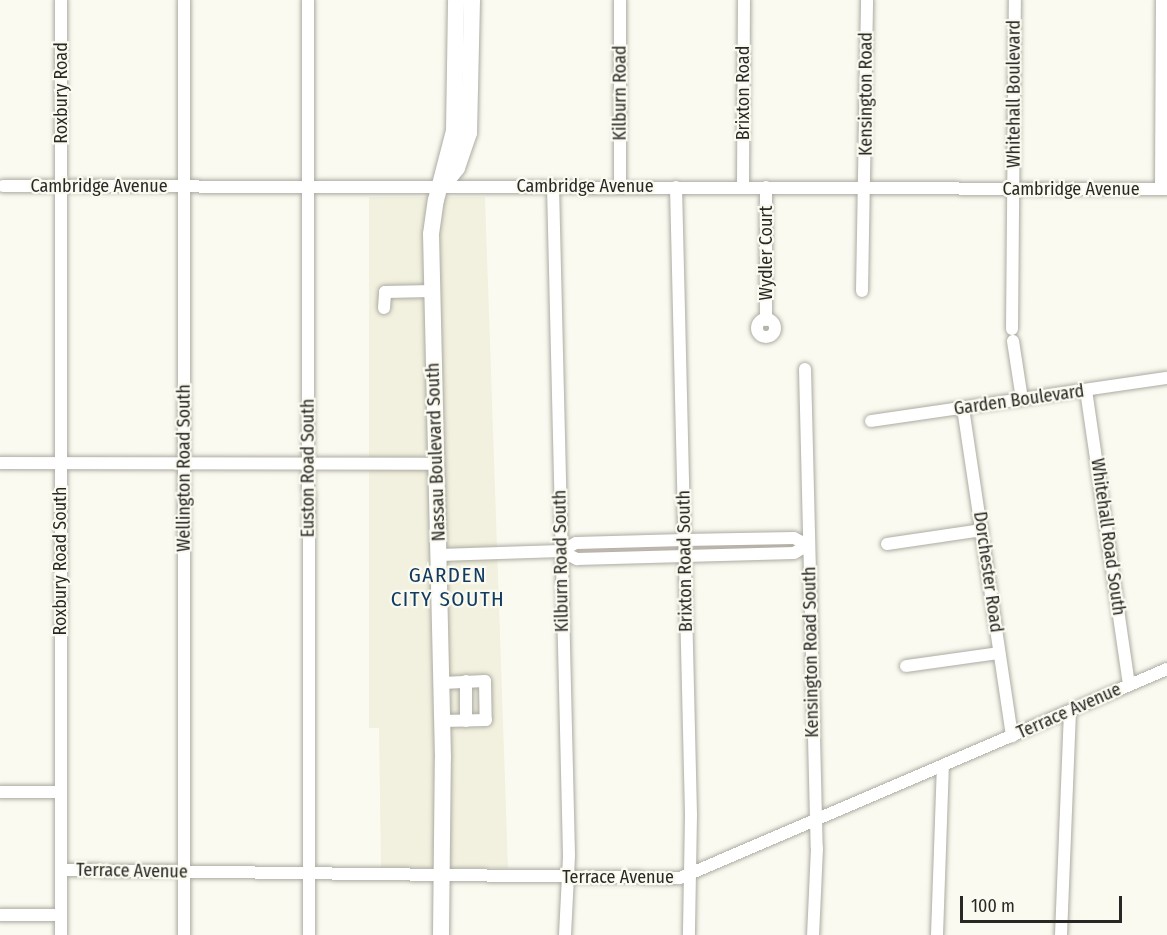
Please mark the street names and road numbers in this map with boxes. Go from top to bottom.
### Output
street label: Whitehall Boulevard [1003,20,1025,168]
street label: Kensington Road [855,32,877,156]
street label: Roxbury Road [50,42,72,144]
street label: Kilburn Road [609,45,631,141]
street label: Brixton Road [732,46,754,140]
street label: Cambridge Avenue [30,175,168,197]
street label: Cambridge Avenue [516,175,654,197]
street label: Cambridge Avenue [1002,178,1140,200]
street label: Wydler Court [755,206,777,300]
street label: Nassau Boulevard South [422,362,450,542]
street label: Garden Boulevard [952,380,1086,420]
street label: Wellington Road South [173,384,195,552]
street label: Euston Road South [297,399,319,537]
street label: Whitehall Road South [1086,457,1130,617]
street label: Roxbury Road South [49,487,71,635]
street label: Kilburn Road South [549,490,573,632]
street label: Brixton Road South [673,490,697,632]
street label: Dorchester Road [969,510,1007,634]
street label: Kensington Road South [799,566,823,738]
street label: Terrace Avenue [1014,678,1124,744]
street label: Terrace Avenue [76,859,188,883]
street label: Terrace Avenue [562,866,674,888]

